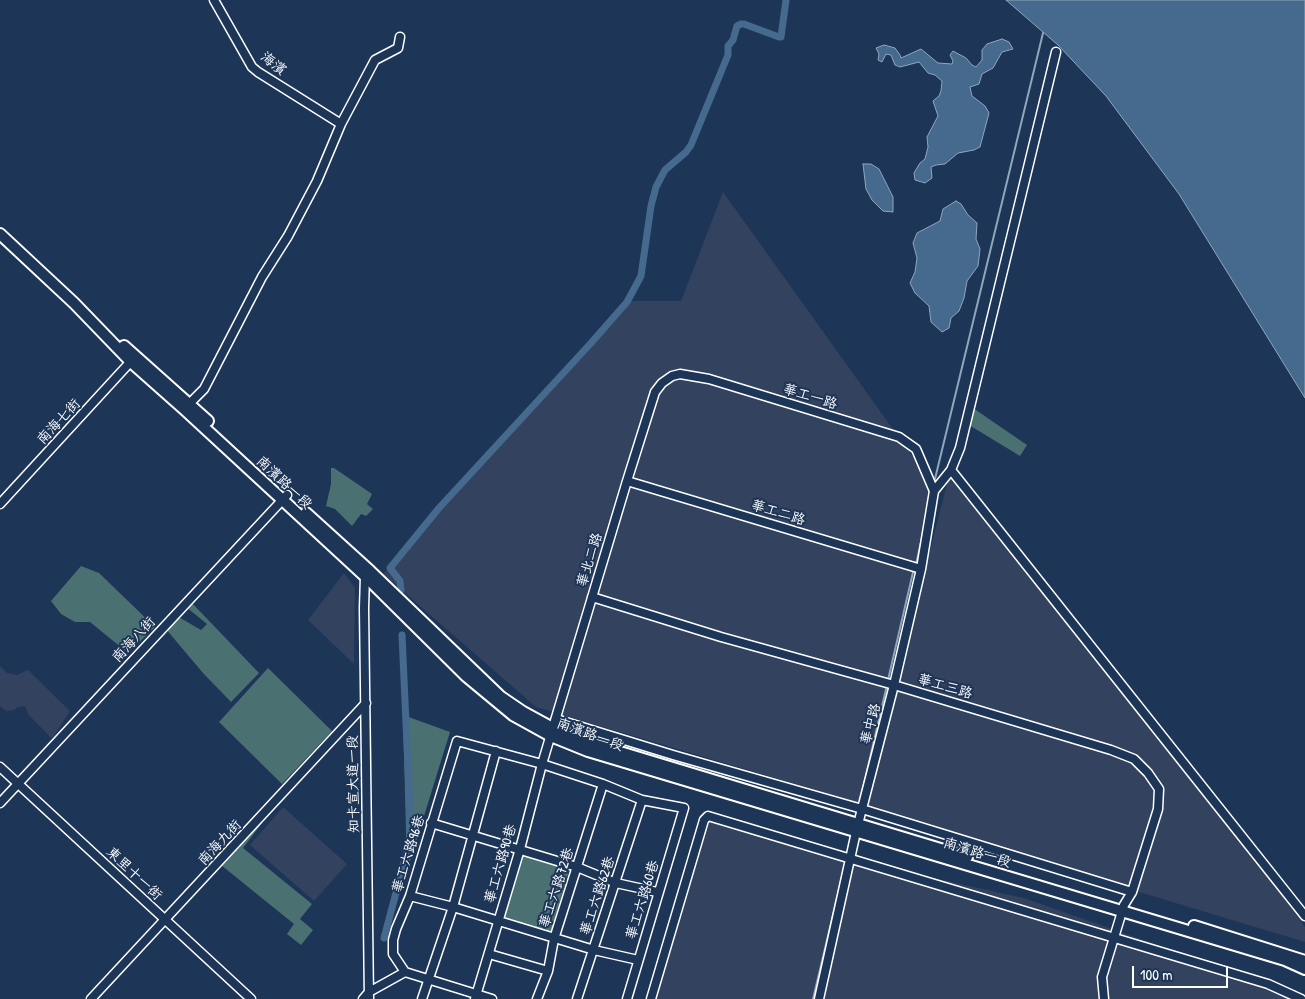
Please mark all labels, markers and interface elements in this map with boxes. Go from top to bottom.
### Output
street label: 海濱 [257,49,289,79]
street label: 華工一路 [781,381,839,413]
street label: 南海七街 [34,396,84,448]
street label: 南濱路一段 [253,453,315,513]
street label: 華工二路 [749,497,807,529]
street label: 華北二路 [574,531,606,589]
street label: 南海八街 [109,614,159,666]
street label: 華工三路 [916,671,974,703]
street label: 華中路 [857,702,885,746]
street label: 南濱路一段 [554,715,626,755]
street label: 知卡宣大道一段 [345,735,363,833]
street label: 華工六路96巷 [389,813,429,895]
street label: 南海九街 [195,817,245,869]
street label: 華工六路90巷 [482,823,520,905]
street label: 南濱路一段 [941,835,1013,871]
street label: 東里十一街 [103,844,165,904]
street label: 華工六路72巷 [536,846,578,930]
street label: 華工六路62巷 [577,854,619,938]
street label: 華工六路60巷 [623,858,663,942]
scale bar [1135,956,1231,988]
text: 100 m [1140,964,1173,985]

